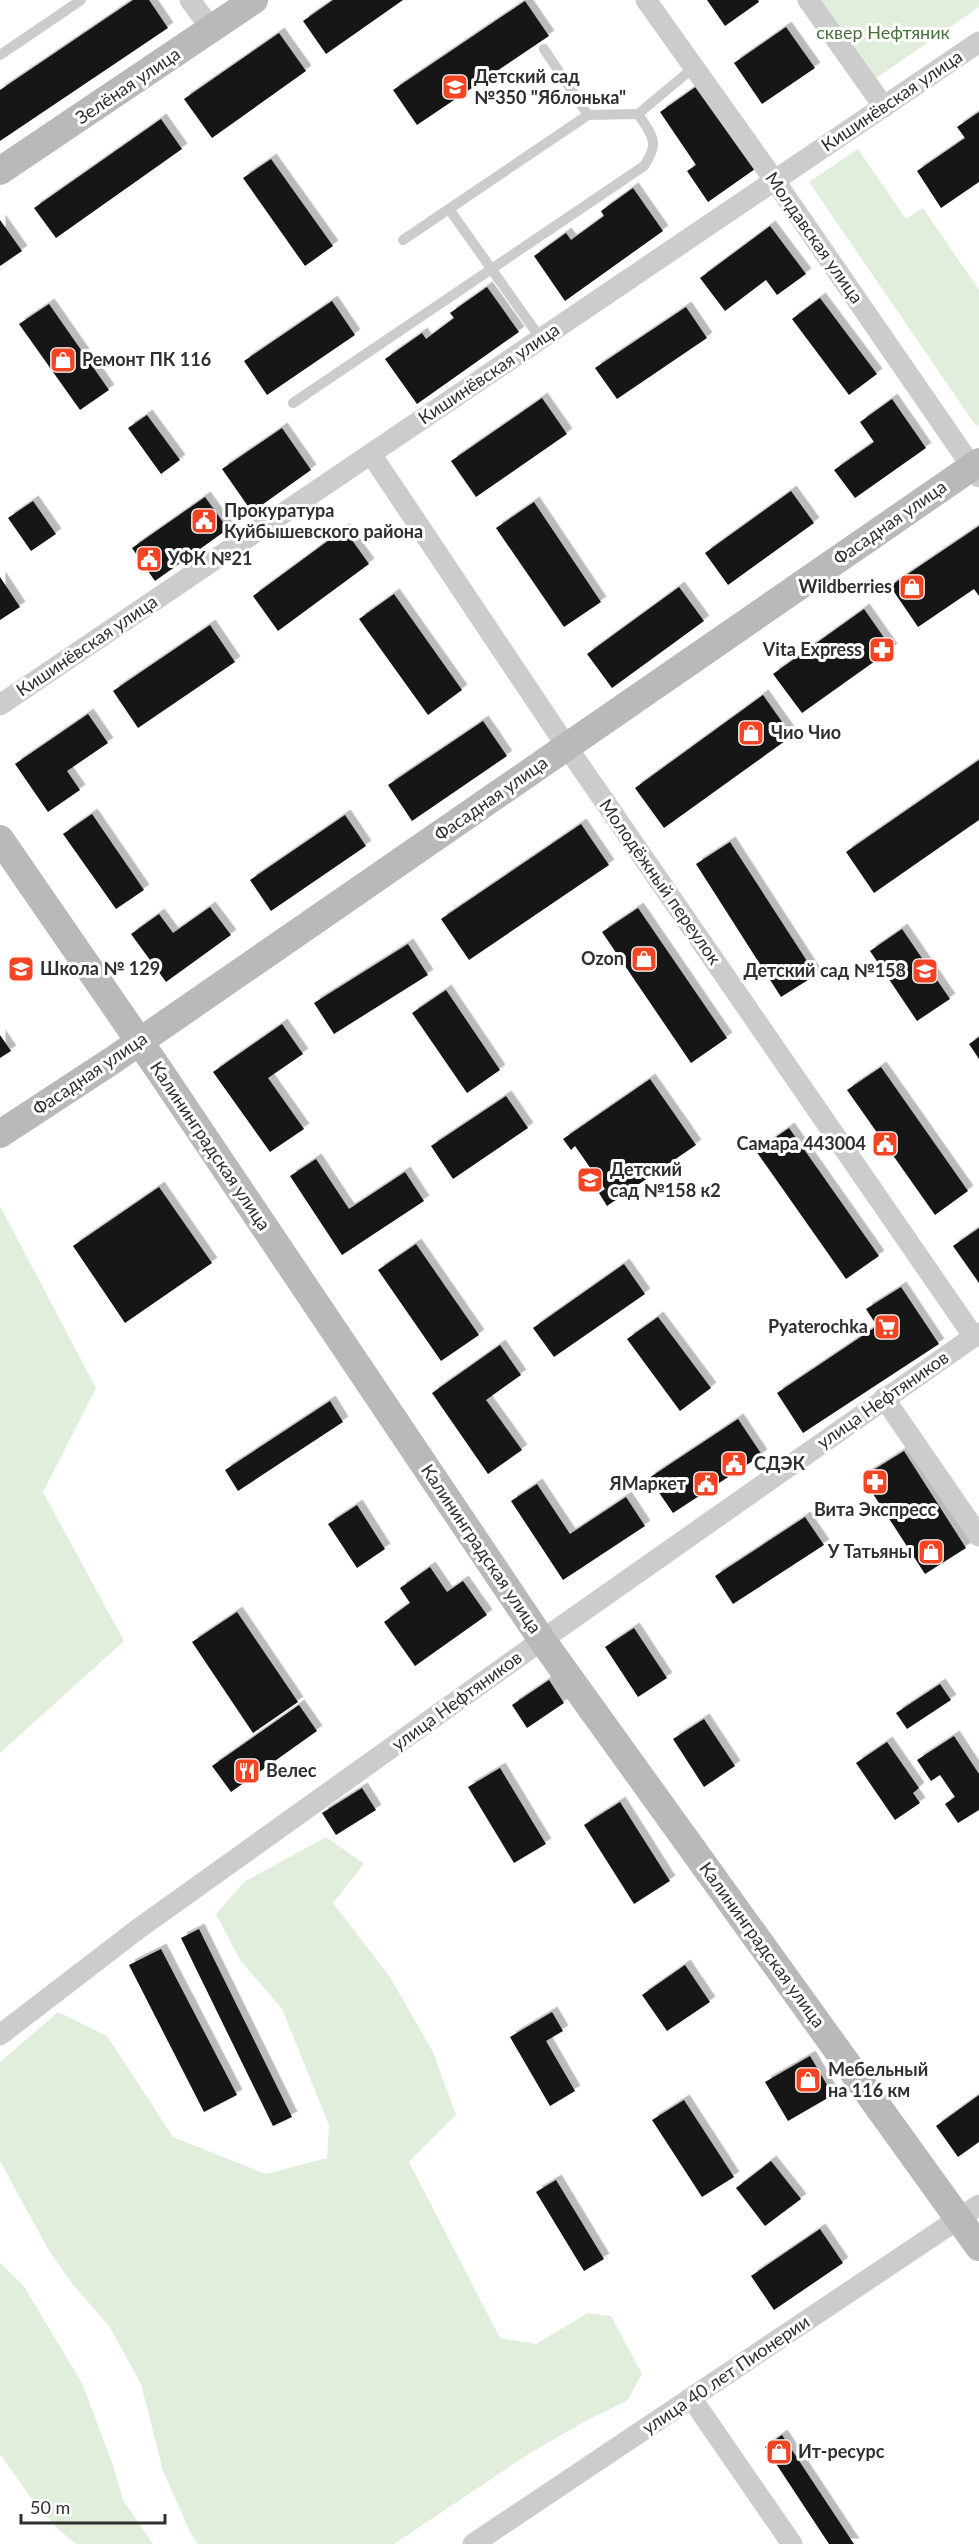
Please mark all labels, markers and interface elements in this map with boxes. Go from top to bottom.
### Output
park label: сквер Нефтяник [816,21,951,43]
street label: Зелёная улица [71,42,184,128]
street label: Кишинёвская улица [817,45,966,156]
place label: Детский сад №350 "Яблонька" [474,65,626,108]
school or university icon: Детский сад №350 "Яблонька" [440,72,470,102]
street label: Молдавская улица [761,167,868,307]
street label: Кишинёвская улица [414,318,563,429]
shop icon: Ремонт ПК 116 [48,345,78,375]
place label: Ремонт ПК 116 [82,348,211,370]
street label: Фасадная улица [829,475,950,569]
place label: Прокуратура Куйбышевского района [224,499,423,542]
public building icon: Прокуратура Куйбышевского района [189,506,219,536]
public building icon: УФК №21 [134,544,164,574]
place label: УФК №21 [167,547,252,569]
shop icon: Wildberries [897,572,927,602]
place label: Wildberries [799,575,892,597]
street label: Кишинёвская улица [12,590,161,701]
pharmacy icon: Vita Express [867,635,897,665]
place label: Vita Express [762,638,862,660]
shop icon: Чио Чио [736,718,766,748]
place label: Чио Чио [771,721,841,743]
street label: Фасадная улица [430,751,551,845]
street label: Молодёжный переулок [595,794,727,969]
shop icon: Ozon [629,944,659,974]
place label: Ozon [581,947,624,969]
school or university icon: Школа № 129 [6,954,36,984]
school or university icon: Детский сад №158 [910,956,940,986]
place label: Школа № 129 [40,957,160,979]
place label: Детский сад №158 [743,959,906,981]
street label: Фасадная улица [28,1027,151,1120]
street label: Калининградская улица [146,1057,276,1234]
public building icon: Самара 443004 [870,1129,900,1159]
place label: Самара 443004 [737,1132,866,1154]
place label: Детский сад №158 к2 [610,1158,721,1201]
school or university icon: Детский сад №158 к2 [575,1165,605,1195]
supermarket icon: Pyaterochka [872,1312,902,1342]
place label: Pyaterochka [768,1315,868,1337]
street label: улица Нефтяников [813,1346,952,1453]
public building icon: СДЭК [719,1449,749,1479]
place label: СДЭК [754,1452,805,1474]
street label: Калининградская улица [417,1460,547,1637]
pharmacy icon: Вита Экспресс [860,1467,890,1497]
public building icon: ЯМаркет [691,1469,721,1499]
place label: ЯМаркет [608,1472,687,1494]
place label: Вита Экспресс [814,1498,936,1520]
shop icon: У Татьяны [916,1537,946,1567]
place label: У Татьяны [827,1540,912,1562]
street label: улица Нефтяников [387,1646,526,1755]
restaurant icon: Велес [232,1756,262,1786]
place label: Велес [266,1759,317,1781]
street label: Калининградская улица [695,1857,830,2032]
place label: Мебельный на 116 км [828,2058,928,2101]
shop icon: Мебельный на 116 км [793,2065,823,2095]
street label: улица 40 лет Пионерии [638,2310,813,2438]
shop icon: Ит-ресурс [764,2437,794,2467]
place label: Ит-ресурс [798,2440,885,2462]
scale bar [21,2487,165,2525]
text: 50 m [30,2496,70,2518]

